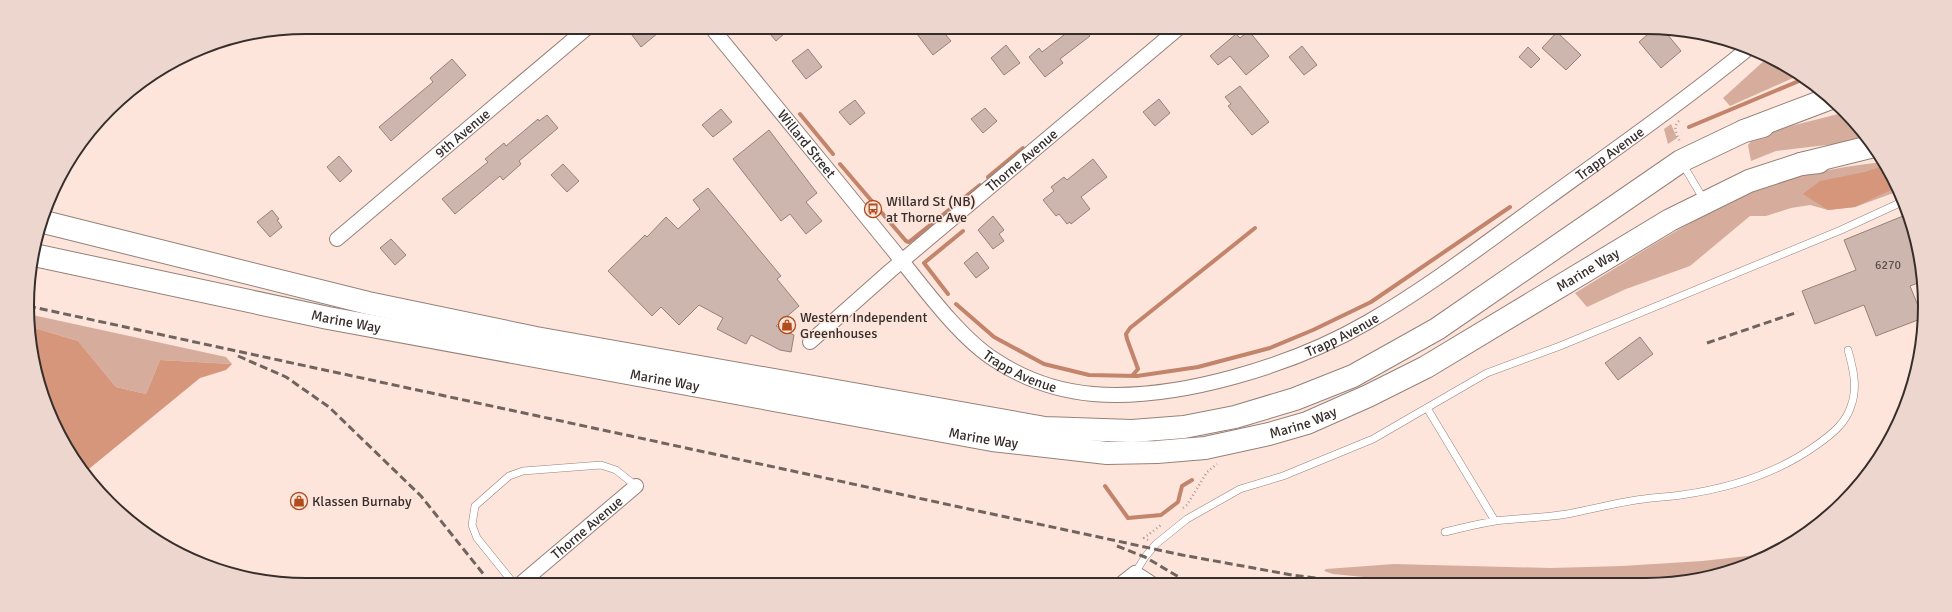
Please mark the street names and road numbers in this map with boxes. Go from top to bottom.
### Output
street label: 9th Avenue [431,105,493,161]
street label: Willard Street [774,106,840,181]
street label: Trapp Avenue [1572,123,1647,184]
street label: Thorne Avenue [982,125,1061,195]
street label: Marine Way [1553,244,1622,295]
street label: Marine Way [310,306,383,336]
street label: Trapp Avenue [1303,309,1382,360]
street label: Trapp Avenue [980,346,1059,396]
street label: Marine Way [629,365,701,395]
street label: Marine Way [1267,402,1340,442]
street label: Marine Way [947,424,1020,451]
street label: Thorne Avenue [548,492,626,563]

